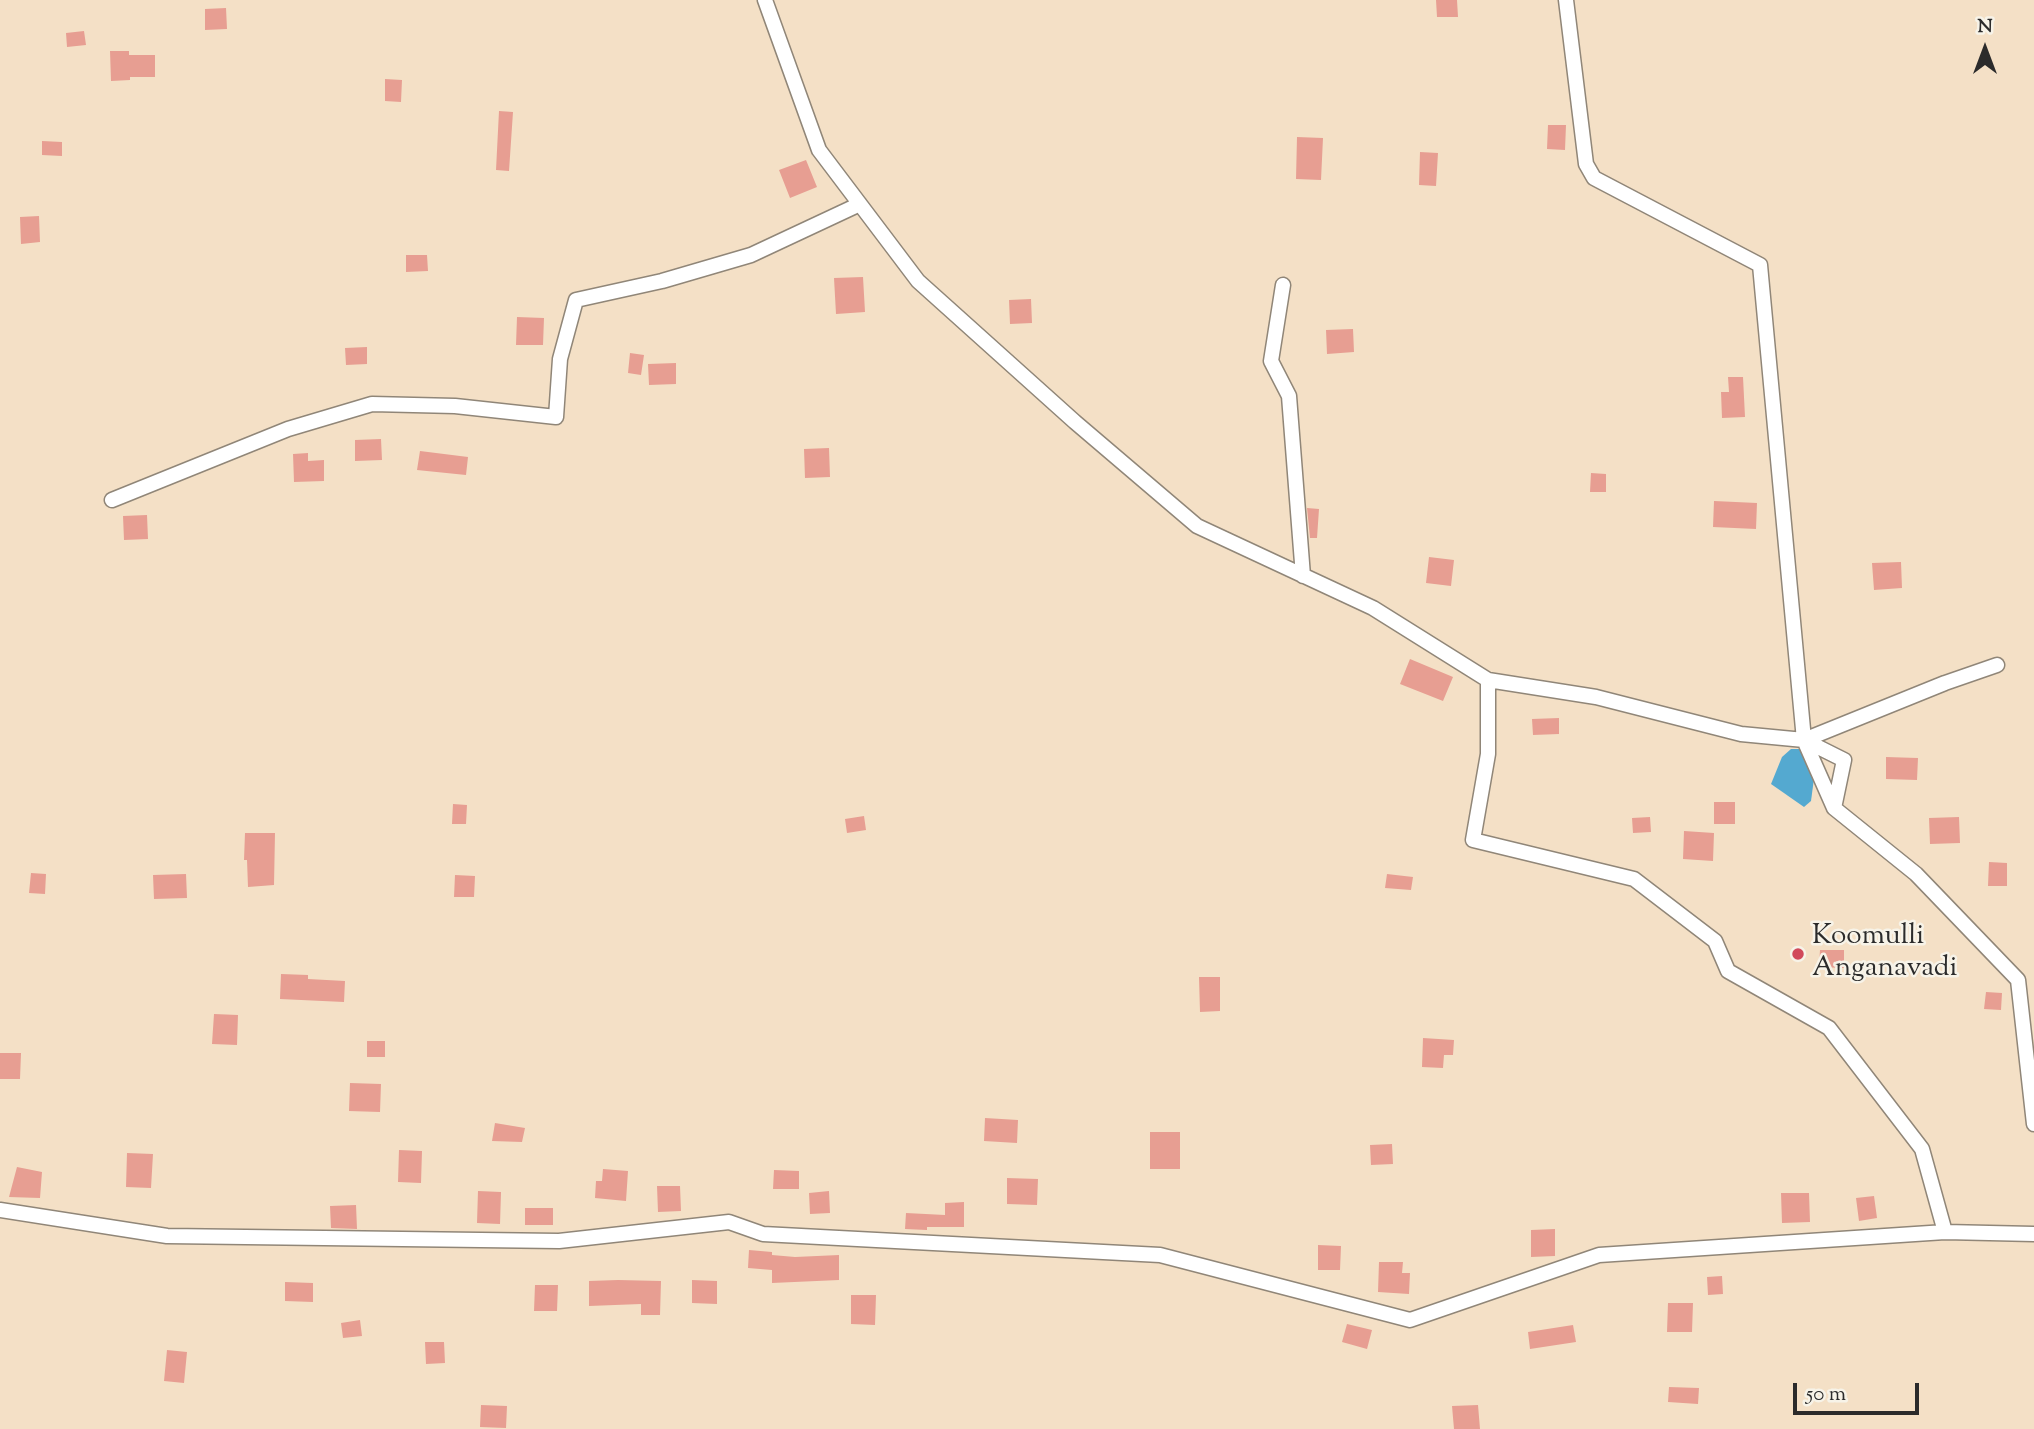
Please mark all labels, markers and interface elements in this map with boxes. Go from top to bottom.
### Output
north arrow [1950,14,2020,84]
text: N [1977,14,1993,41]
place label: Koomulli Anganavadi [1812,921,1958,987]
marker: Koomulli Anganavadi [1790,946,1806,962]
scale bar [1796,1370,1922,1414]
text: 50 m [1806,1380,1846,1410]

